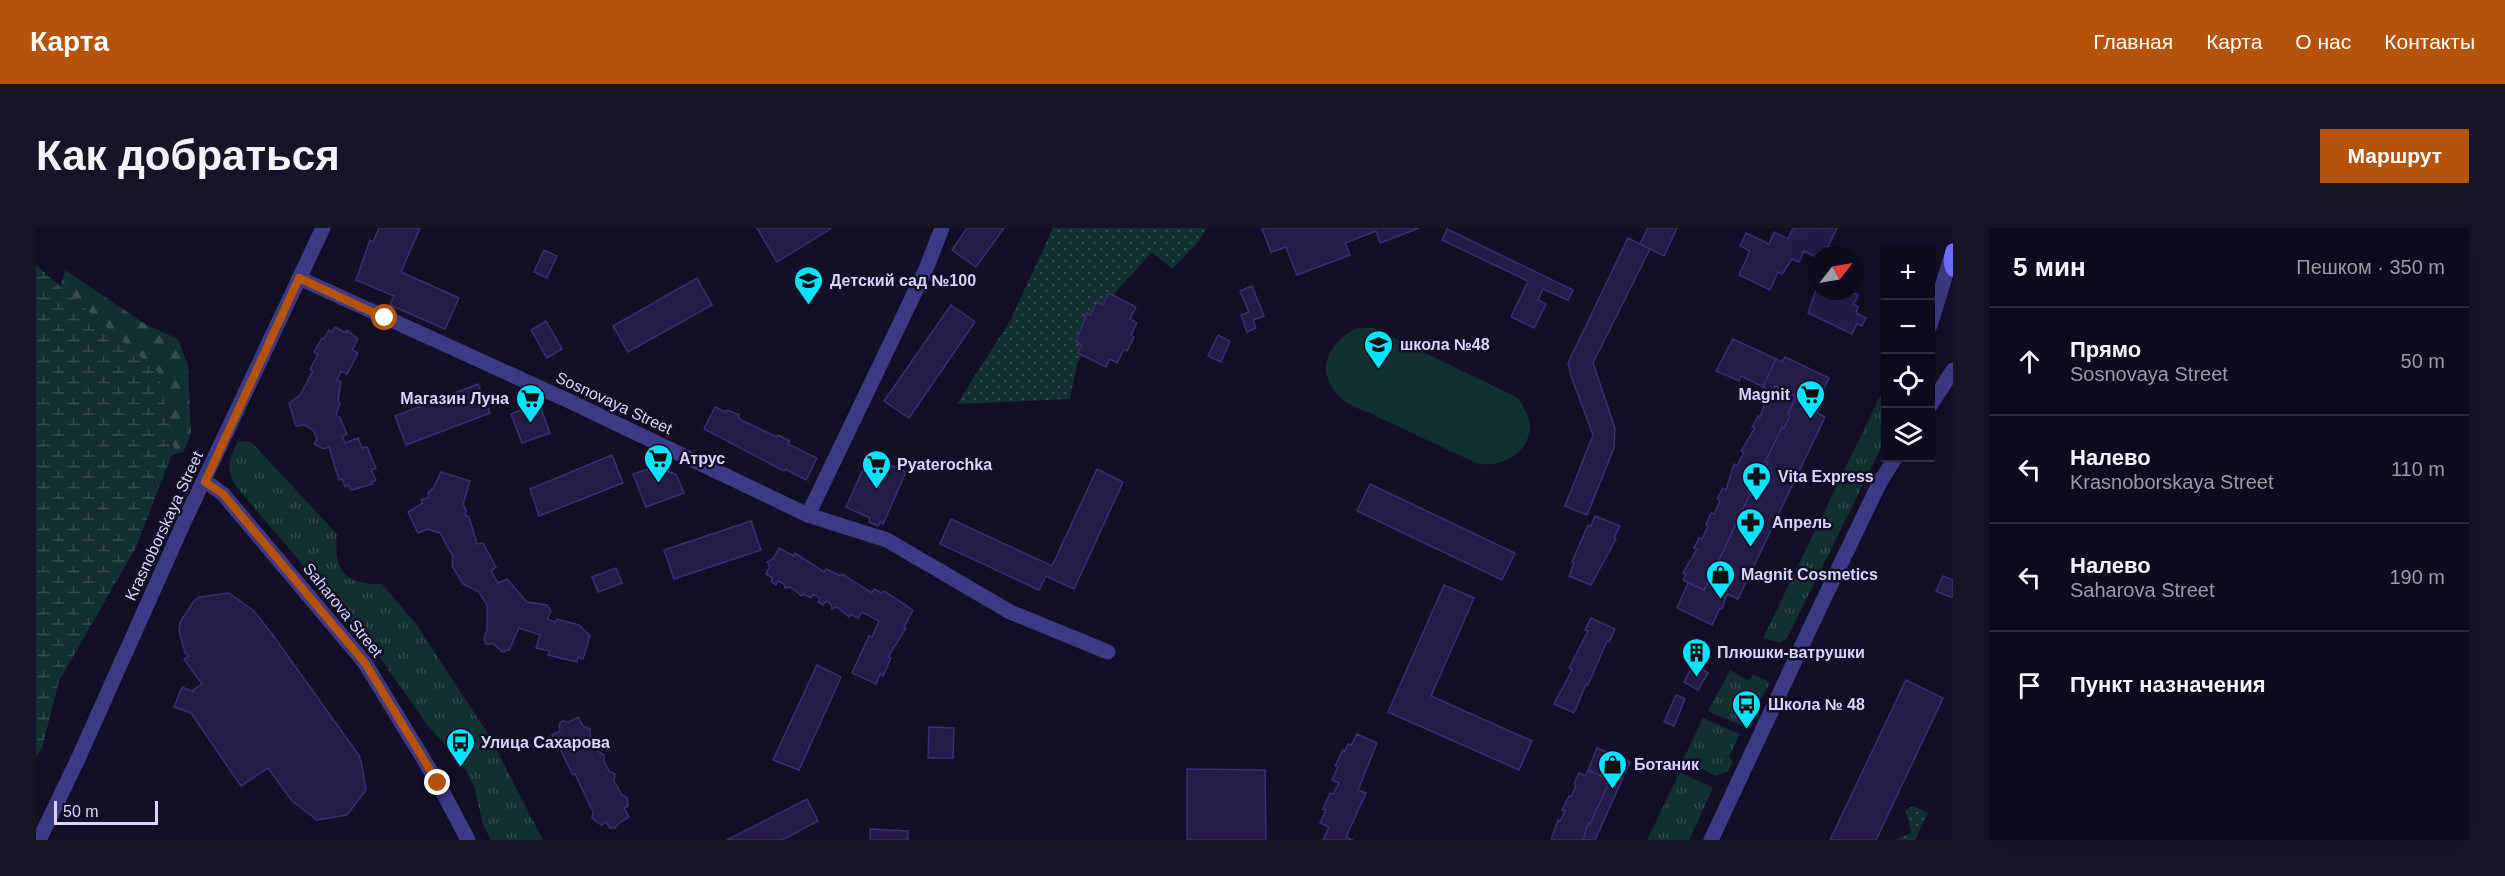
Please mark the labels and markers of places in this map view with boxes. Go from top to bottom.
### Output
school or university icon: Детский сад №100 [793,264,825,306]
place label: Детский сад №100 [830,272,976,289]
school or university icon: школа №48 [1363,328,1395,370]
place label: школа №48 [1400,336,1490,353]
supermarket icon: Magnit [1795,378,1827,420]
supermarket icon: Магазин Луна [514,382,546,424]
place label: Magnit [1738,386,1791,403]
place label: Магазин Луна [400,390,509,407]
supermarket icon: Атрус [642,442,674,484]
supermarket icon: Pyaterochka [860,448,892,490]
place label: Атрус [679,450,725,467]
place label: Pyaterochka [897,456,992,473]
pharmacy icon: Vita Express [1741,460,1773,502]
place label: Vita Express [1778,468,1874,485]
pharmacy icon: Апрель [1735,506,1767,548]
place label: Апрель [1772,514,1832,531]
shop icon: Magnit Cosmetics [1704,558,1736,600]
place label: Magnit Cosmetics [1741,566,1878,583]
building icon: Плюшки-ватрушки [1680,636,1712,678]
place label: Плюшки-ватрушки [1717,644,1865,661]
bus stop icon: Школа № 48 [1731,688,1763,730]
place label: Школа № 48 [1768,696,1865,713]
bus stop icon: Улица Сахарова [444,726,476,768]
place label: Улица Сахарова [481,734,610,751]
shop icon: Ботаник [1597,748,1629,790]
place label: Ботаник [1634,756,1700,773]

